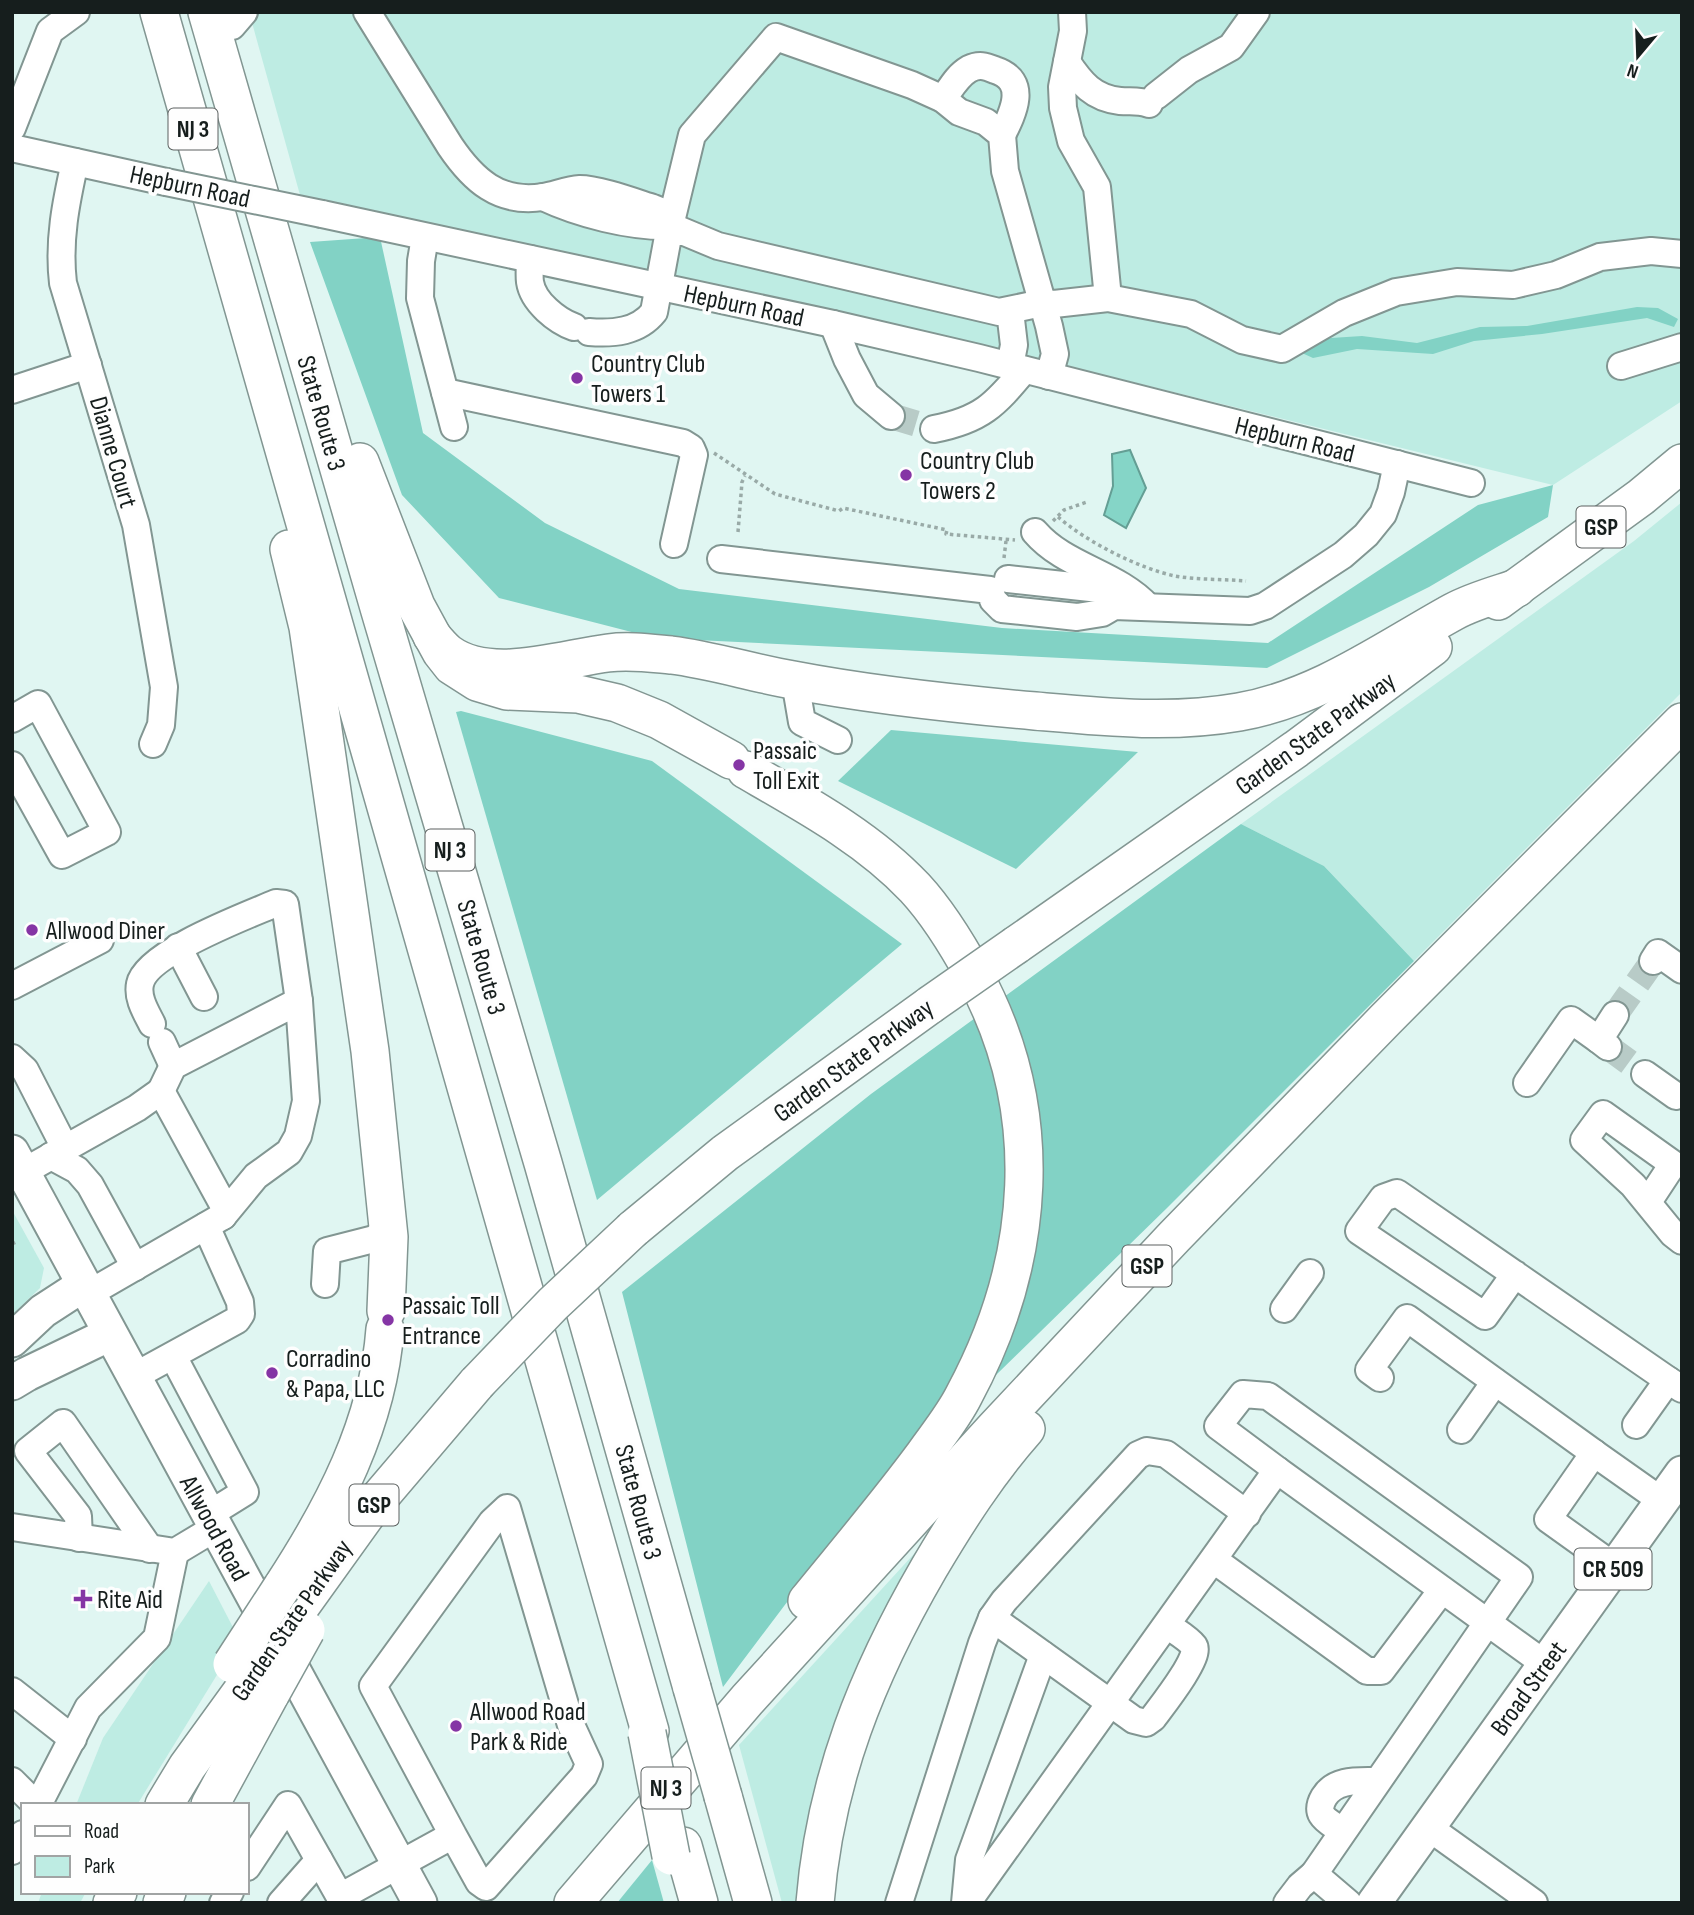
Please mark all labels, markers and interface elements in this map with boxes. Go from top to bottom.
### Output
north arrow [1603,21,1673,91]
text: N [1624,58,1641,83]
road number: NJ 3 [168,108,218,149]
street label: Hepburn Road [127,160,253,215]
street label: Hepburn Road [681,279,807,334]
place label: Country Club Towers 1 [591,349,705,410]
street label: State Route 3 [289,353,352,474]
marker: Country Club Towers 1 [569,370,585,386]
street label: Dianne Court [82,393,143,512]
street label: Hepburn Road [1232,411,1358,470]
place label: Country Club Towers 2 [920,446,1034,507]
marker: Country Club Towers 2 [898,467,914,483]
road number: GSP [1576,506,1626,548]
street label: Garden State Parkway [1230,666,1402,803]
place label: Passaic Toll Exit [753,736,820,797]
marker: Passaic Toll Exit [731,757,747,773]
road number: NJ 3 [426,830,475,870]
street label: State Route 3 [449,897,512,1018]
place label: Allwood Diner [45,916,165,947]
marker: Allwood Diner [24,922,40,938]
street label: Garden State Parkway [768,993,940,1130]
road number: GSP [1122,1246,1172,1286]
place label: Passaic Toll Entrance [402,1291,500,1352]
marker: Passaic Toll Entrance [380,1312,396,1328]
place label: Corradino & Papa, LLC [286,1344,385,1405]
marker: Corradino & Papa, LLC [264,1365,280,1381]
street label: State Route 3 [607,1441,668,1563]
street label: Allwood Road [172,1470,255,1587]
road number: GSP [350,1484,398,1526]
street label: Garden State Parkway [225,1534,359,1708]
road number: CR 509 [1574,1548,1652,1590]
place label: Rite Aid [97,1585,163,1616]
marker: Rite Aid [75,1591,91,1607]
street label: Broad Street [1485,1636,1574,1742]
place label: Allwood Road Park & Ride [469,1697,586,1758]
marker: Allwood Road Park & Ride [448,1718,464,1734]
road number: NJ 3 [642,1768,690,1808]
legend [21,1803,248,1894]
text: Road [84,1819,119,1844]
text: Park [84,1854,115,1879]

